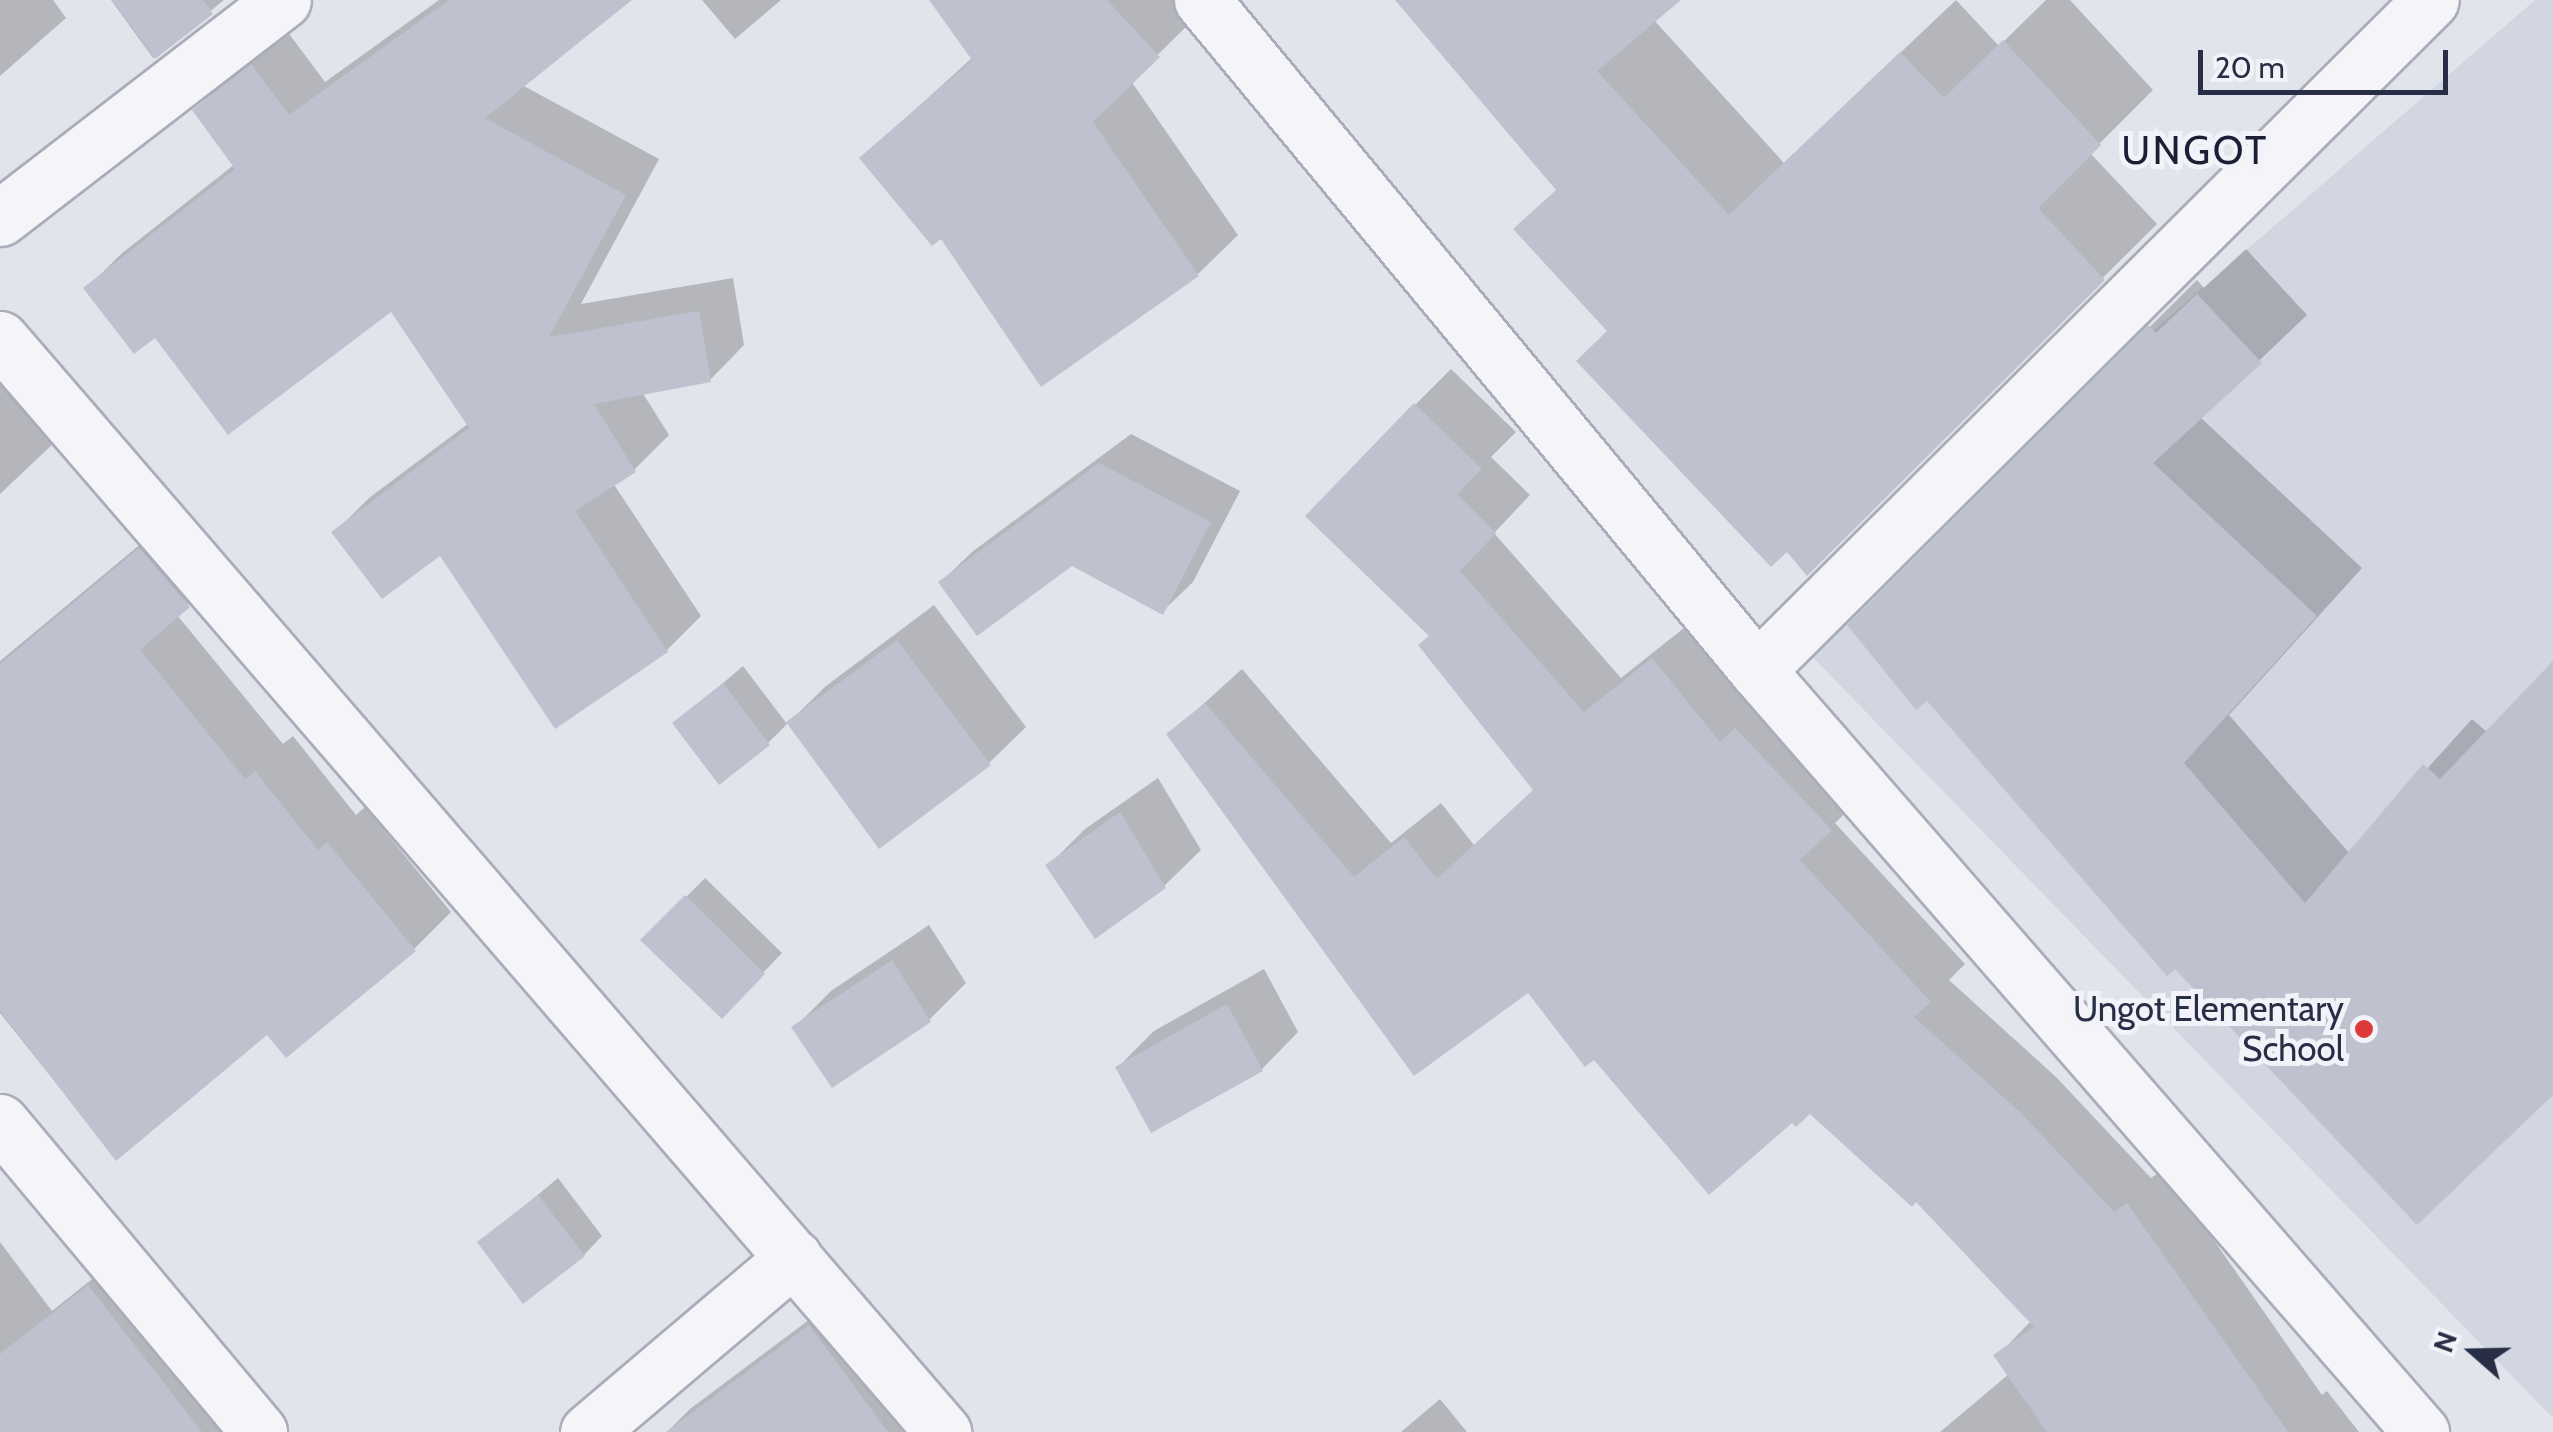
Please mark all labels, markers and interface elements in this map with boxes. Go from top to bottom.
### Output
scale bar [2203,30,2453,92]
text: 20 m [2215,49,2285,86]
district label: UNGOT [2121,126,2269,174]
place label: Ungot Elementary School [2073,988,2344,1070]
marker: Ungot Elementary School [2353,1018,2375,1040]
north arrow [2423,1302,2523,1402]
text: N [2425,1327,2464,1357]

